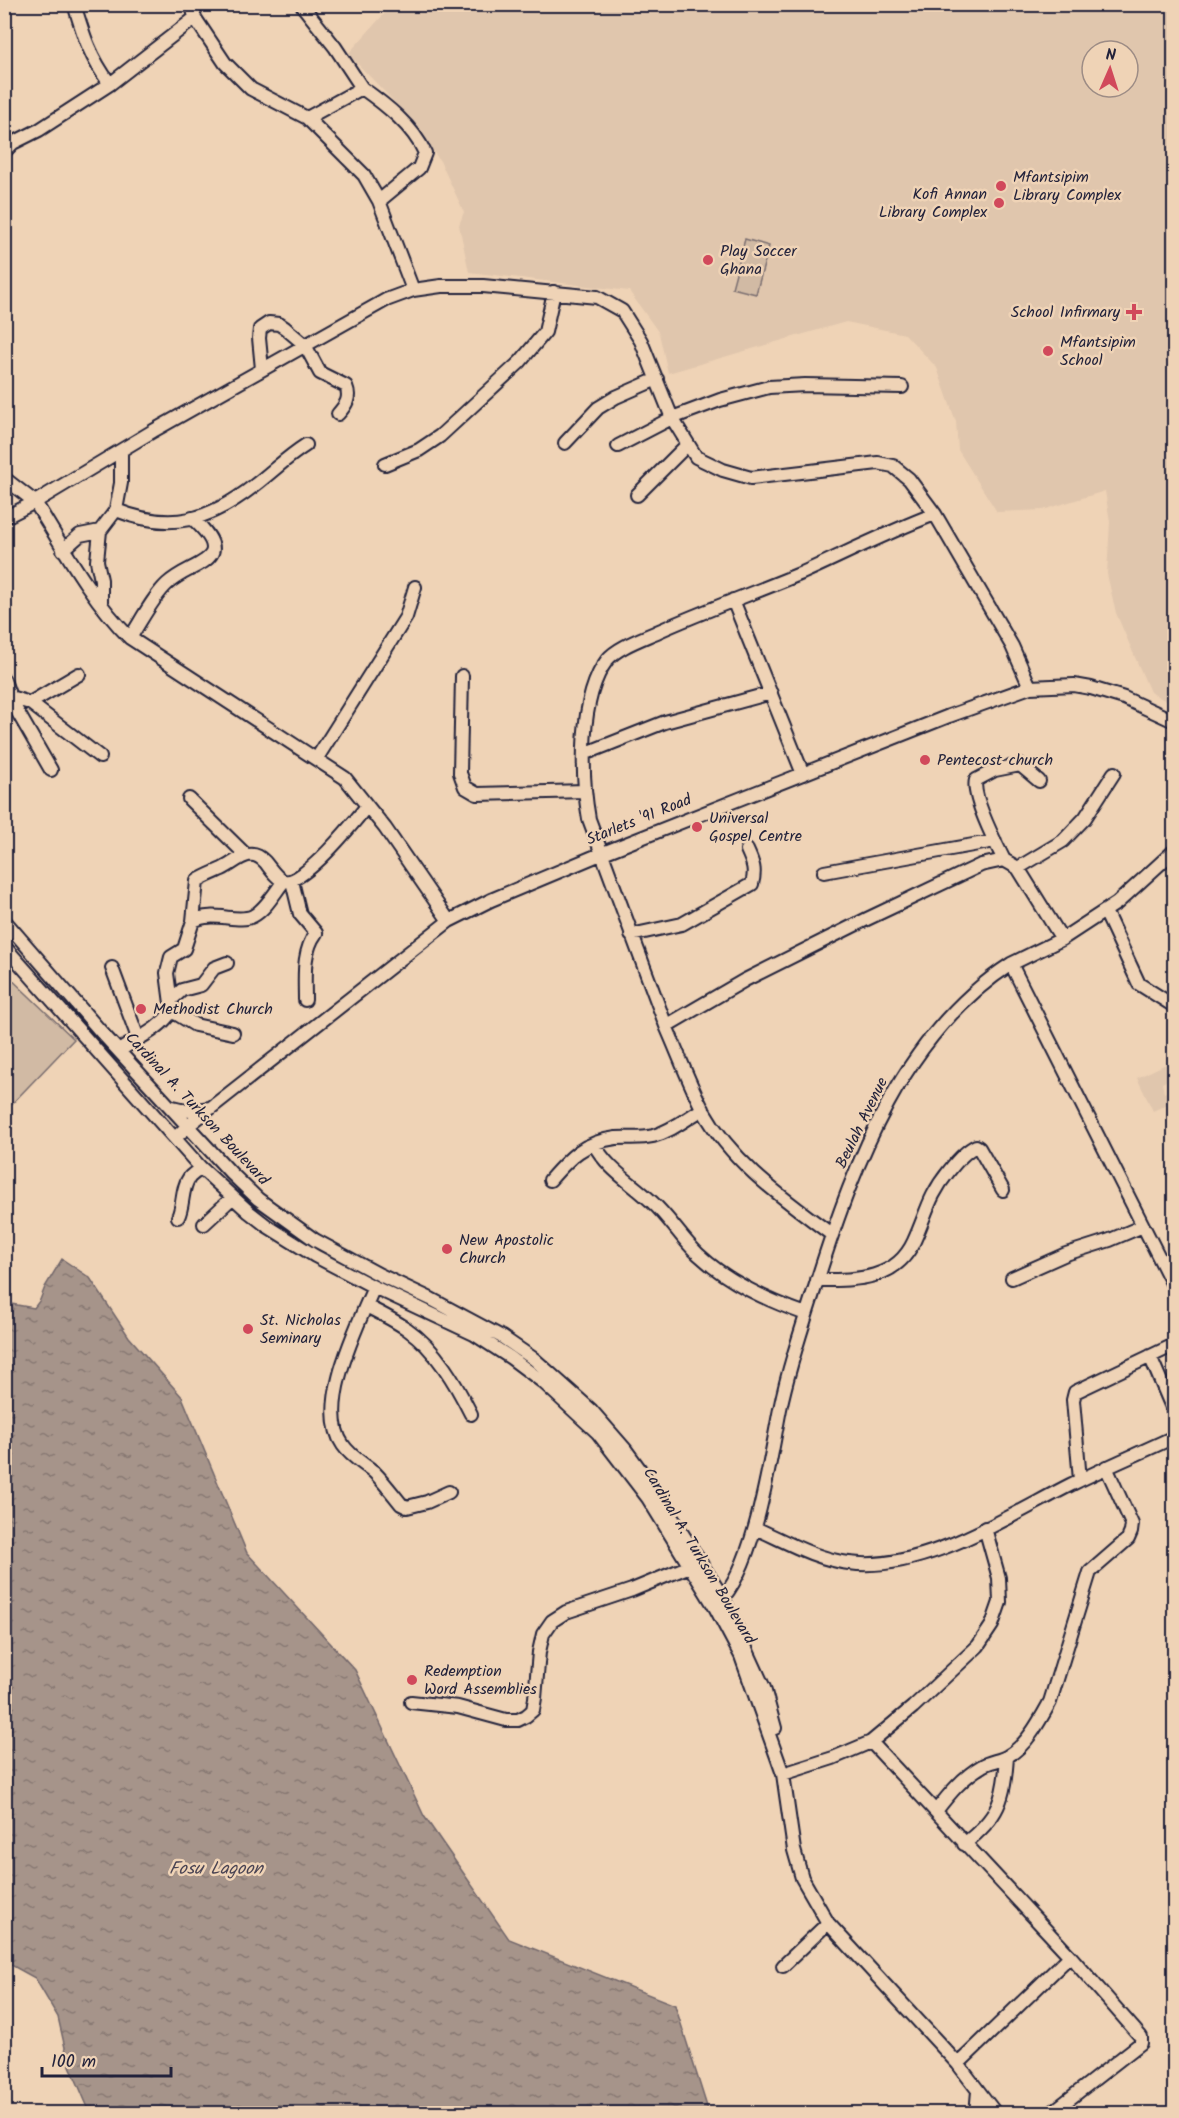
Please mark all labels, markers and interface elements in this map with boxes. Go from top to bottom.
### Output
north arrow [1080,39,1140,99]
text: N [1105,43,1116,68]
place label: Mfantsipim Library Complex [1013,165,1122,208]
marker: Mfantsipim Library Complex [994,179,1008,193]
place label: Kofi Annan Library Complex [879,182,988,225]
marker: Kofi Annan Library Complex [992,196,1006,210]
place label: Play Soccer Ghana [720,239,798,282]
marker: Play Soccer Ghana [701,253,715,267]
place label: School Infirmary [1011,300,1120,325]
marker: School Infirmary [1125,303,1143,321]
place label: Mfantsipim School [1060,330,1136,373]
marker: Mfantsipim School [1041,344,1055,358]
place label: Pentecost church [937,748,1053,773]
marker: Pentecost church [918,753,932,767]
street label: Starlets '91 Road [583,787,696,853]
place label: Universal Gospel Centre [709,806,802,849]
marker: Universal Gospel Centre [690,820,704,834]
place label: Methodist Church [153,997,273,1022]
marker: Methodist Church [134,1002,148,1016]
street label: Cardinal A. Turkson Boulevard [119,1026,276,1192]
street label: Beulah Avenue [829,1073,895,1173]
place label: New Apostolic Church [459,1228,554,1271]
marker: New Apostolic Church [440,1242,454,1256]
place label: St. Nicholas Seminary [260,1308,341,1351]
marker: St. Nicholas Seminary [241,1322,255,1336]
street label: Cardinal A. Turkson Boulevard [636,1463,762,1650]
place label: Redemption Word Assemblies [424,1659,537,1702]
marker: Redemption Word Assemblies [405,1673,419,1687]
water label: Fosu Lagoon [169,1855,264,1884]
scale bar [42,2040,171,2078]
text: 100 m [51,2048,96,2077]

